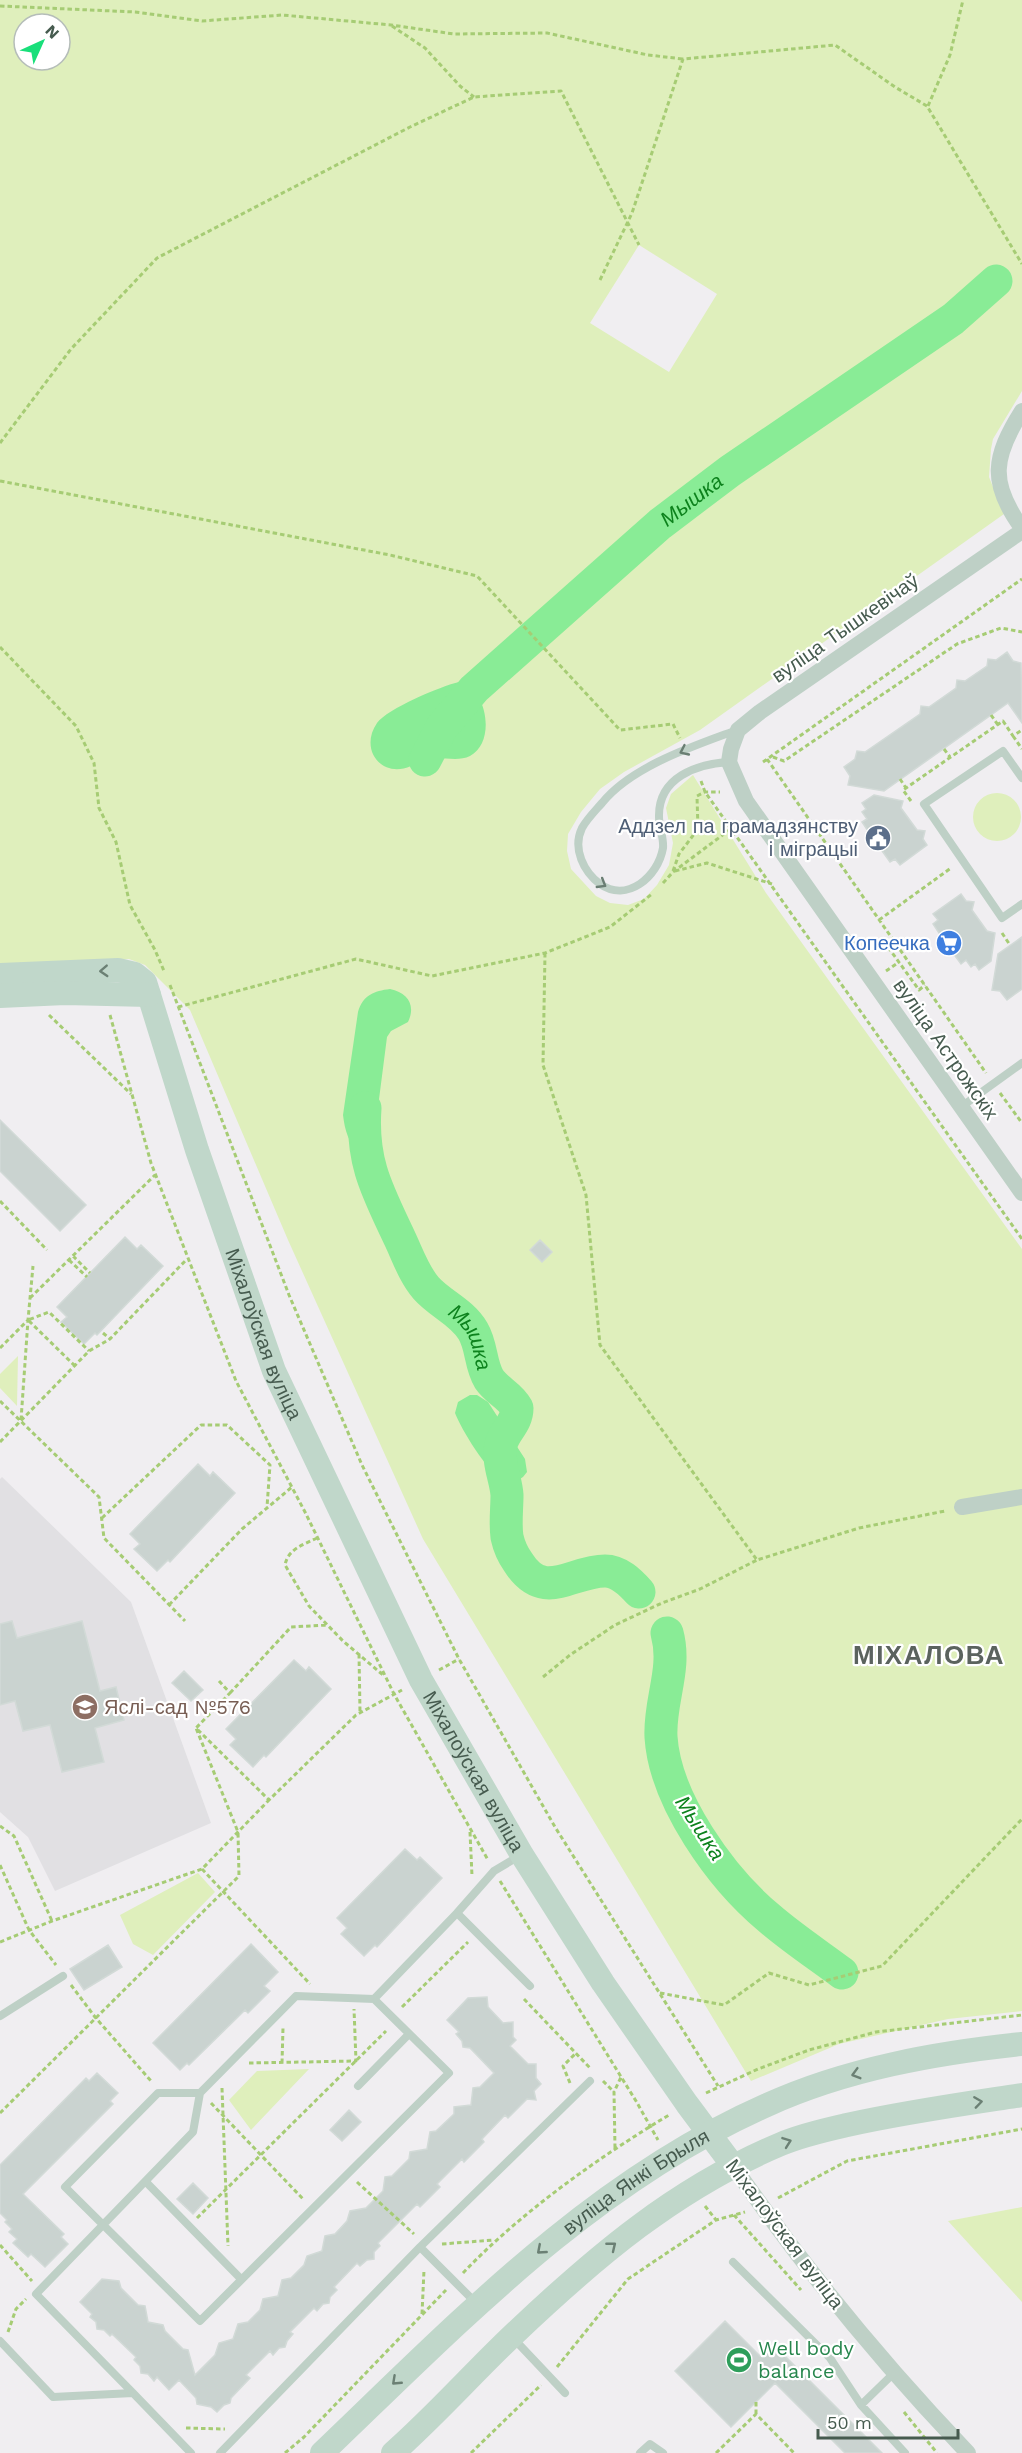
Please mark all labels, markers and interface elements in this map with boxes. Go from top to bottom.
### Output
north arrow [12,12,72,72]
text: N [41,21,63,43]
water label: Мышка [655,468,727,531]
street label: вуліца Тышкевічаў [767,568,923,688]
one-way arrow [679,743,690,755]
place label: Аддзел па грамадзянству і міграцыі [618,814,858,861]
public building icon: Аддзел па грамадзянству і міграцыі [863,823,893,853]
one-way arrow [595,876,606,887]
supermarket icon: Копеечка [934,928,964,958]
place label: Копеечка [844,931,931,955]
one-way arrow [99,964,108,977]
street label: вуліца Астрожскіх [888,974,1004,1124]
street label: Міхалоўская вуліца [220,1245,308,1424]
water label: Мышка [444,1299,497,1373]
district label: МІХАЛОВА [853,1640,1005,1670]
street label: Міхалоўская вуліца [418,1687,530,1857]
school or university icon: Яслі-сад №576 [70,1692,100,1722]
place label: Яслі-сад №576 [104,1695,251,1719]
water label: Мышка [670,1791,731,1865]
one-way arrow [852,2067,862,2079]
one-way arrow [973,2096,982,2108]
street label: вуліца Янкі Брыля [558,2124,714,2240]
one-way arrow [781,2137,792,2149]
street label: Міхалоўская вуліца [721,2154,850,2314]
one-way arrow [606,2242,617,2253]
one-way arrow [537,2243,548,2254]
place label: Well body balance [758,2336,855,2383]
sports icon: Well body balance [724,2345,754,2375]
one-way arrow [393,2374,403,2385]
scale bar [818,2402,958,2440]
text: 50 m [827,2412,872,2433]

